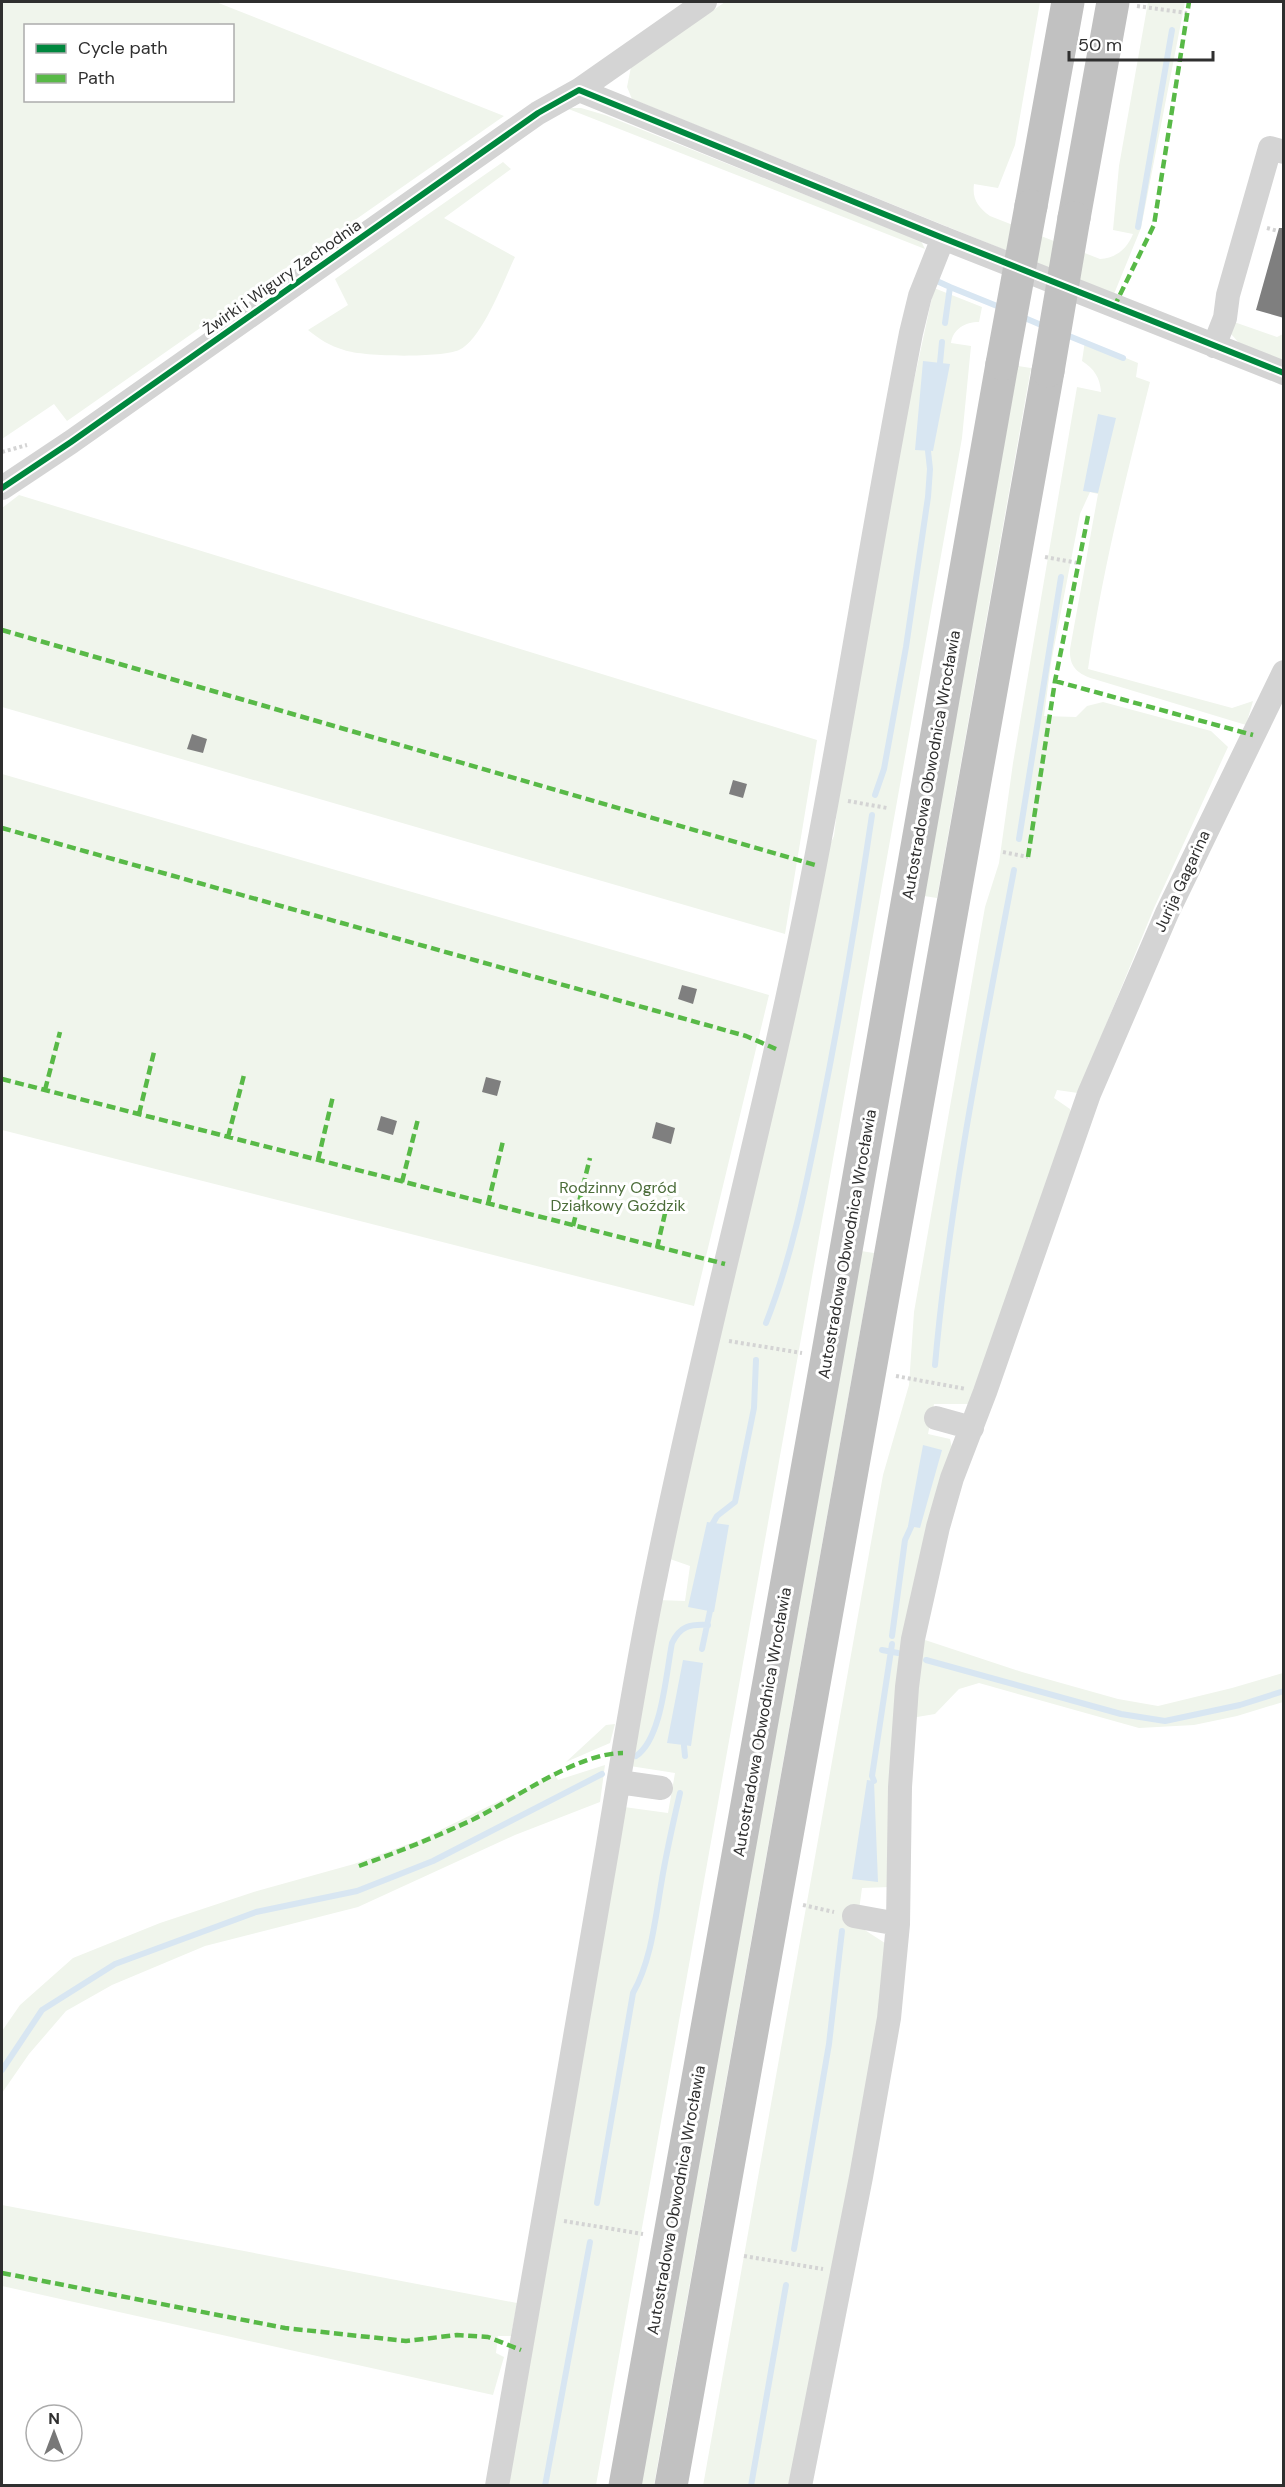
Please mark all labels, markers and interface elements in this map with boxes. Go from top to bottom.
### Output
legend [24,24,234,102]
scale bar [1069,24,1213,62]
text: 50 m [1078,33,1122,57]
text: Cycle path [78,36,168,60]
text: Path [78,66,115,90]
street label: Żwirki i Wigury Zachodnia [199,214,365,340]
street label: Autostradowa Obwodnica Wrocławia [897,629,965,901]
street label: Jurija Gagarina [1149,827,1215,935]
street label: Autostradowa Obwodnica Wrocławia [813,1108,881,1380]
park label: Rodzinny Ogród Działkowy Goździk [550,1177,686,1216]
street label: Autostradowa Obwodnica Wrocławia [728,1586,796,1858]
street label: Autostradowa Obwodnica Wrocławia [642,2064,710,2336]
north arrow [24,2403,84,2463]
text: N [48,2408,60,2429]

